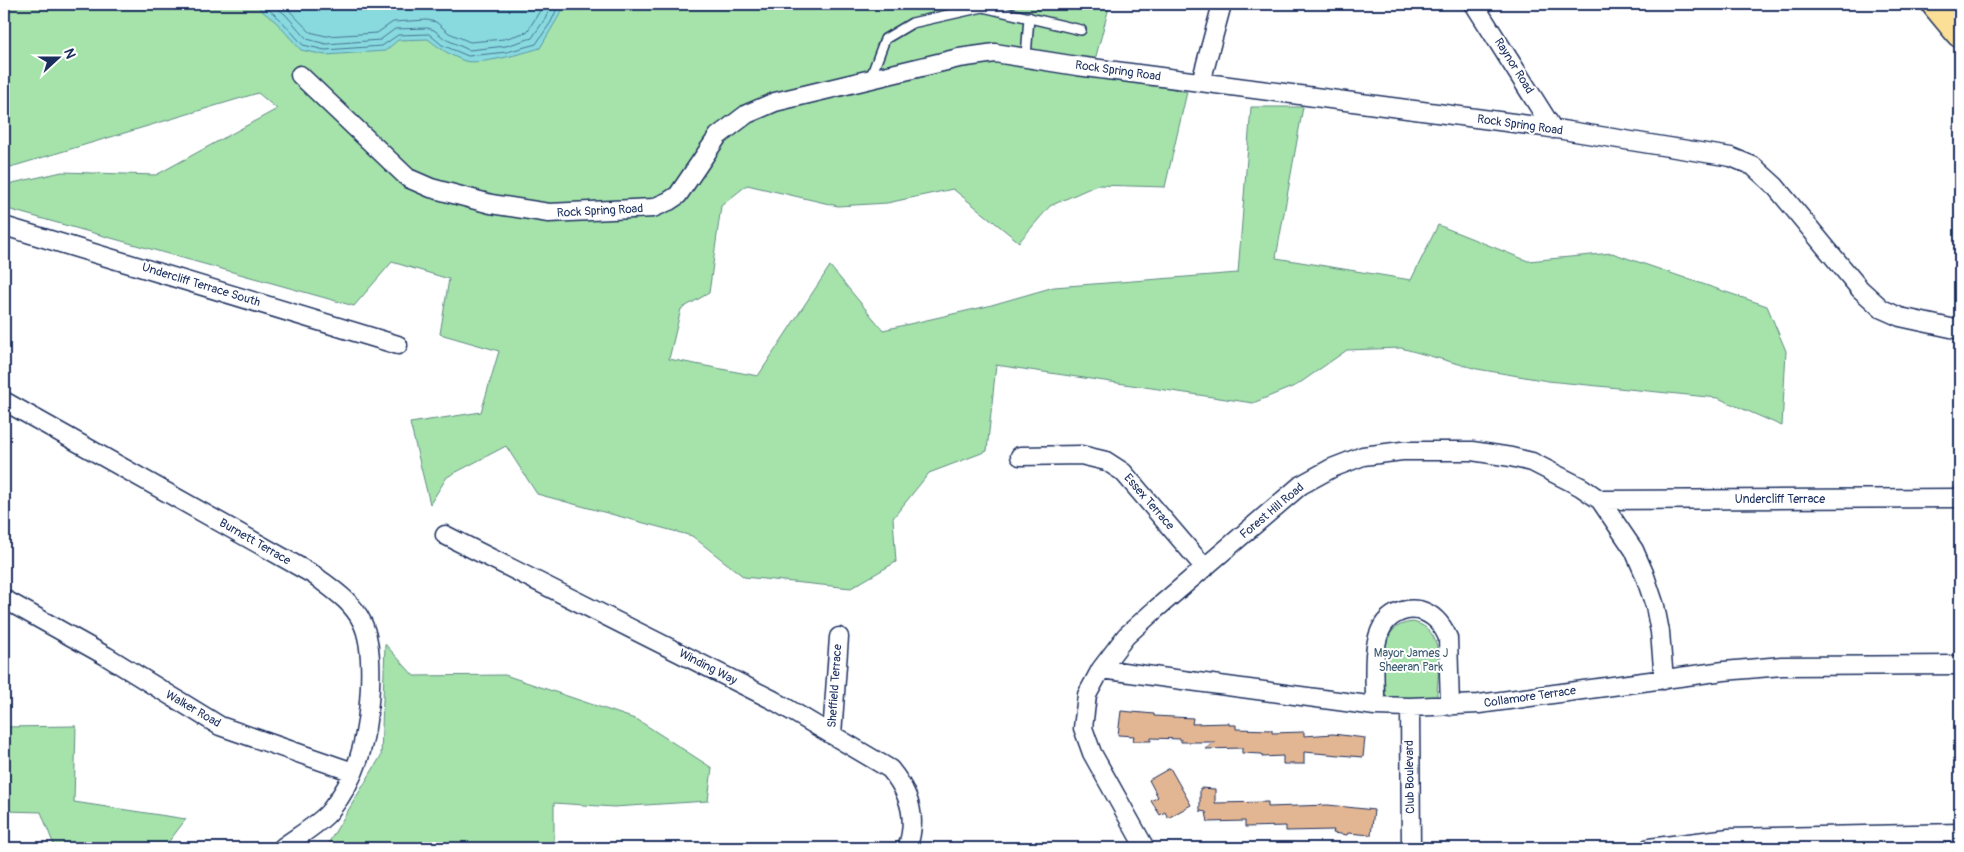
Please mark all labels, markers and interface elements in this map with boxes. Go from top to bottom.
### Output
north arrow [32,32,82,82]
street label: Raynor Road [1491,35,1537,97]
text: N [60,46,79,61]
street label: Rock Spring Road [1074,58,1162,84]
street label: Rock Spring Road [1476,112,1564,138]
street label: Rock Spring Road [556,201,644,221]
street label: Undercliff Terrace South [140,260,262,310]
street label: Essex Terrace [1121,471,1178,533]
street label: Forest Hill Road [1237,480,1307,542]
street label: Undercliff Terrace [1735,492,1825,507]
street label: Burnett Terrace [217,515,294,569]
street label: Sheffield Terrace [825,644,845,728]
street label: Winding Way [676,646,740,688]
park label: Mayor James J Sheeran Park [1374,646,1448,675]
street label: Collamore Terrace [1483,683,1577,711]
street label: Walker Road [163,687,223,731]
street label: Club Boulevard [1402,740,1418,814]

